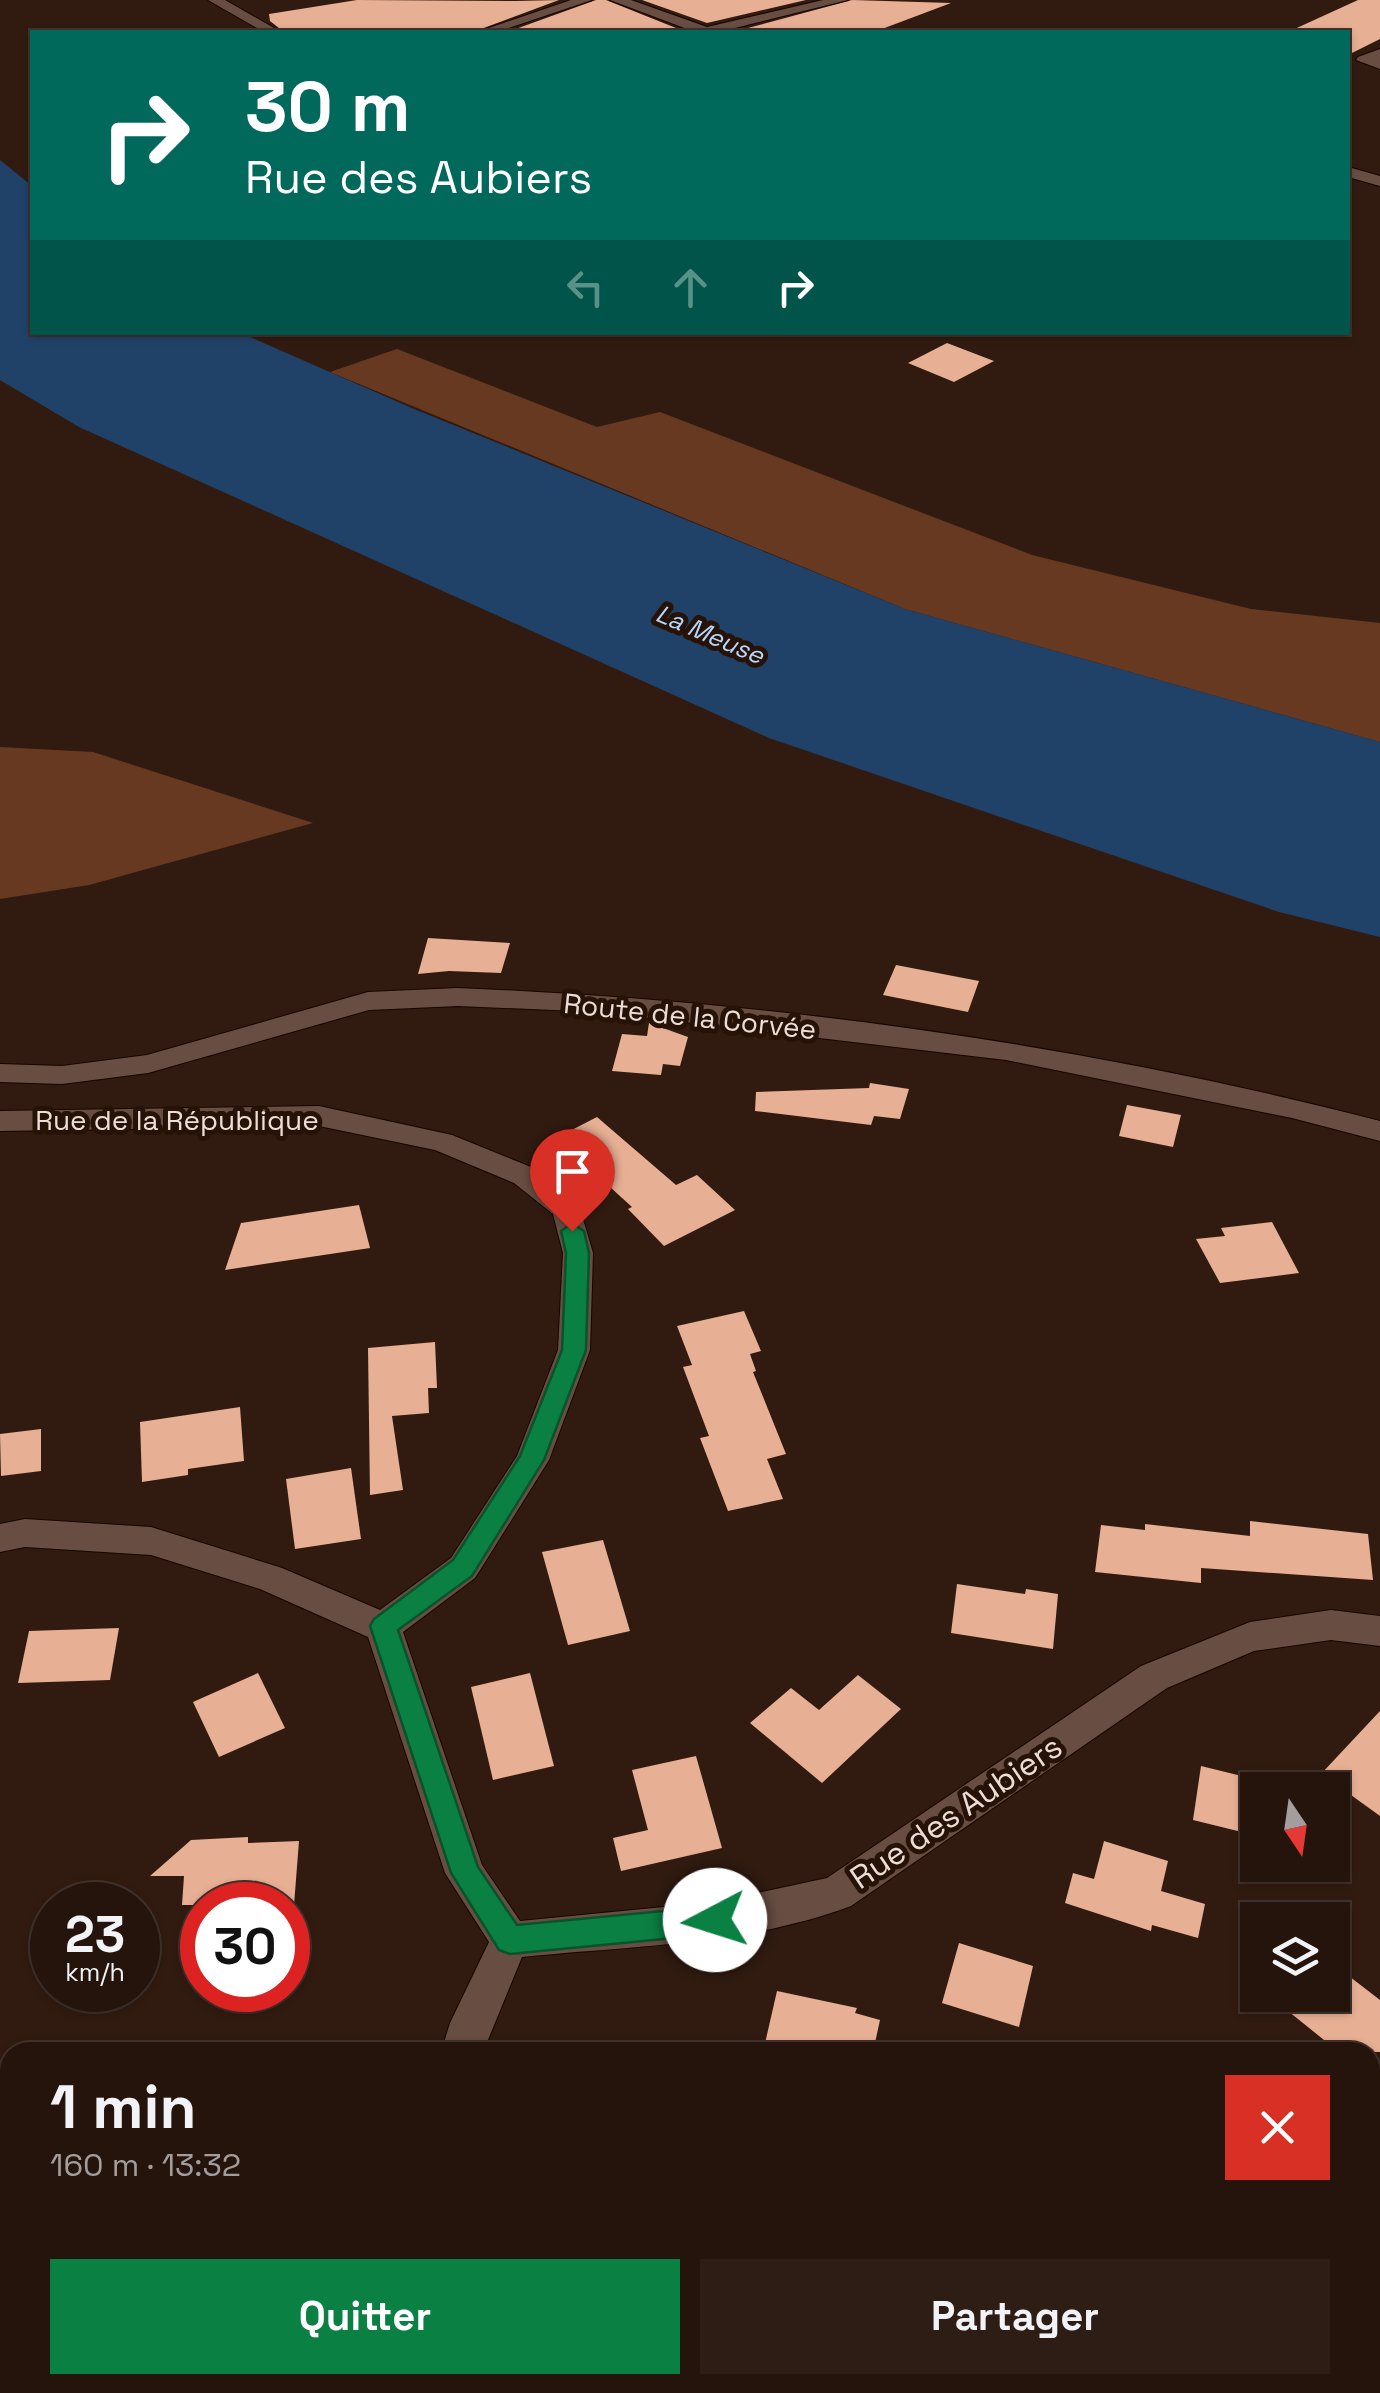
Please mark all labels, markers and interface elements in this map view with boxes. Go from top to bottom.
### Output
text: 30 m [245,62,410,151]
icon: right [80,70,210,200]
text: Rue des Aubiers [245,149,592,206]
icon: left [558,260,613,315]
icon: ahead [663,260,718,315]
icon: right [768,260,823,315]
water label: La Meuse [651,597,770,671]
street label: Route de la Corvée [562,985,818,1047]
street label: Rue de la République [35,1102,319,1138]
pin [530,1129,615,1232]
icon: arrive [545,1144,600,1199]
street label: Rue des Aubiers [842,1726,1070,1898]
north arrow [1240,1772,1350,1882]
map controls [1240,1772,1350,2012]
position arrow [663,1868,767,1972]
speed limit sign: 30 [180,1882,310,2012]
button: layers [1240,1902,1350,2012]
text: 23 [65,1903,125,1967]
text: km/h [65,1956,125,1988]
text: 1 min [50,2069,197,2146]
button: close [1225,2075,1330,2180]
text: 160 m · 13:32 [50,2145,241,2185]
button: Quitter [50,2259,680,2374]
button: Partager [700,2259,1330,2374]

